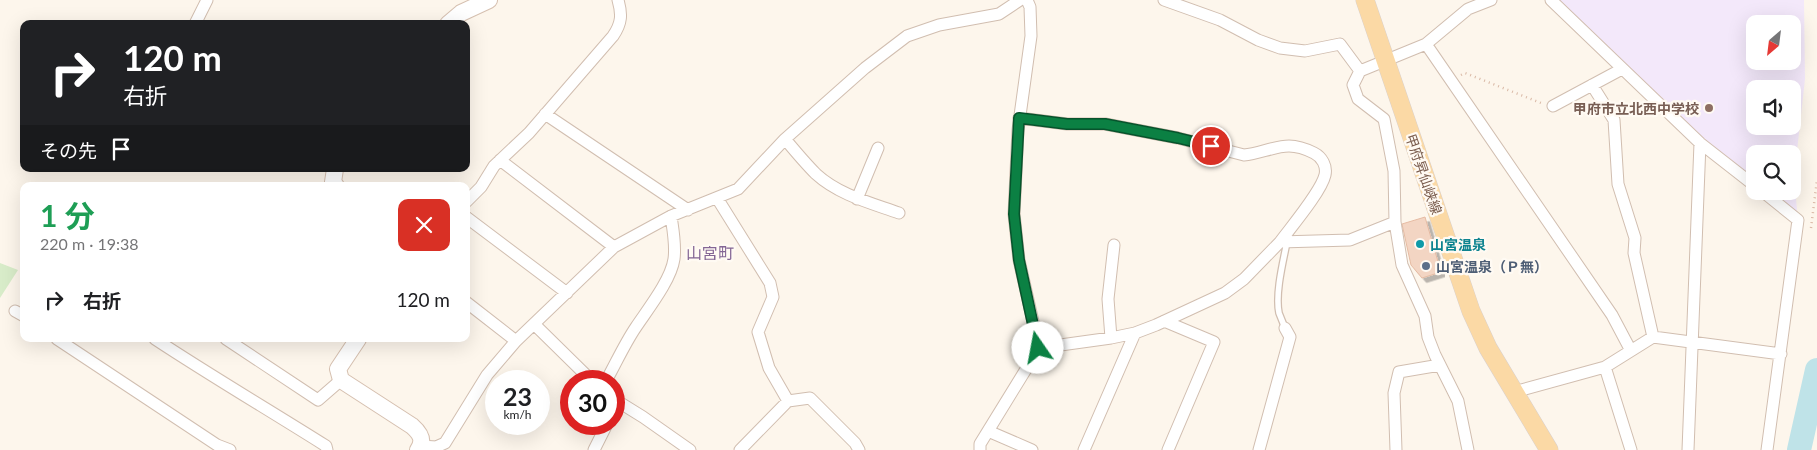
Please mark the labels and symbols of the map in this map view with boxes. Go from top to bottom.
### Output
north arrow [1746,15,1801,70]
place label: 甲府市立北西中学校 [1573,100,1699,117]
marker: 甲府市立北西中学校 [1703,102,1715,114]
pin [1190,125,1232,167]
street label: 甲府昇仙峡線 [1402,132,1446,216]
place label: 山宮温泉 [1430,236,1486,253]
marker: 山宮温泉 [1414,238,1426,250]
district label: 山宮町 [686,243,734,262]
place label: 山宮温泉（Ｐ無） [1436,258,1548,275]
marker: 山宮温泉（Ｐ無） [1420,260,1432,272]
position arrow [1011,321,1063,373]
speed limit sign: 30 [560,370,625,435]

